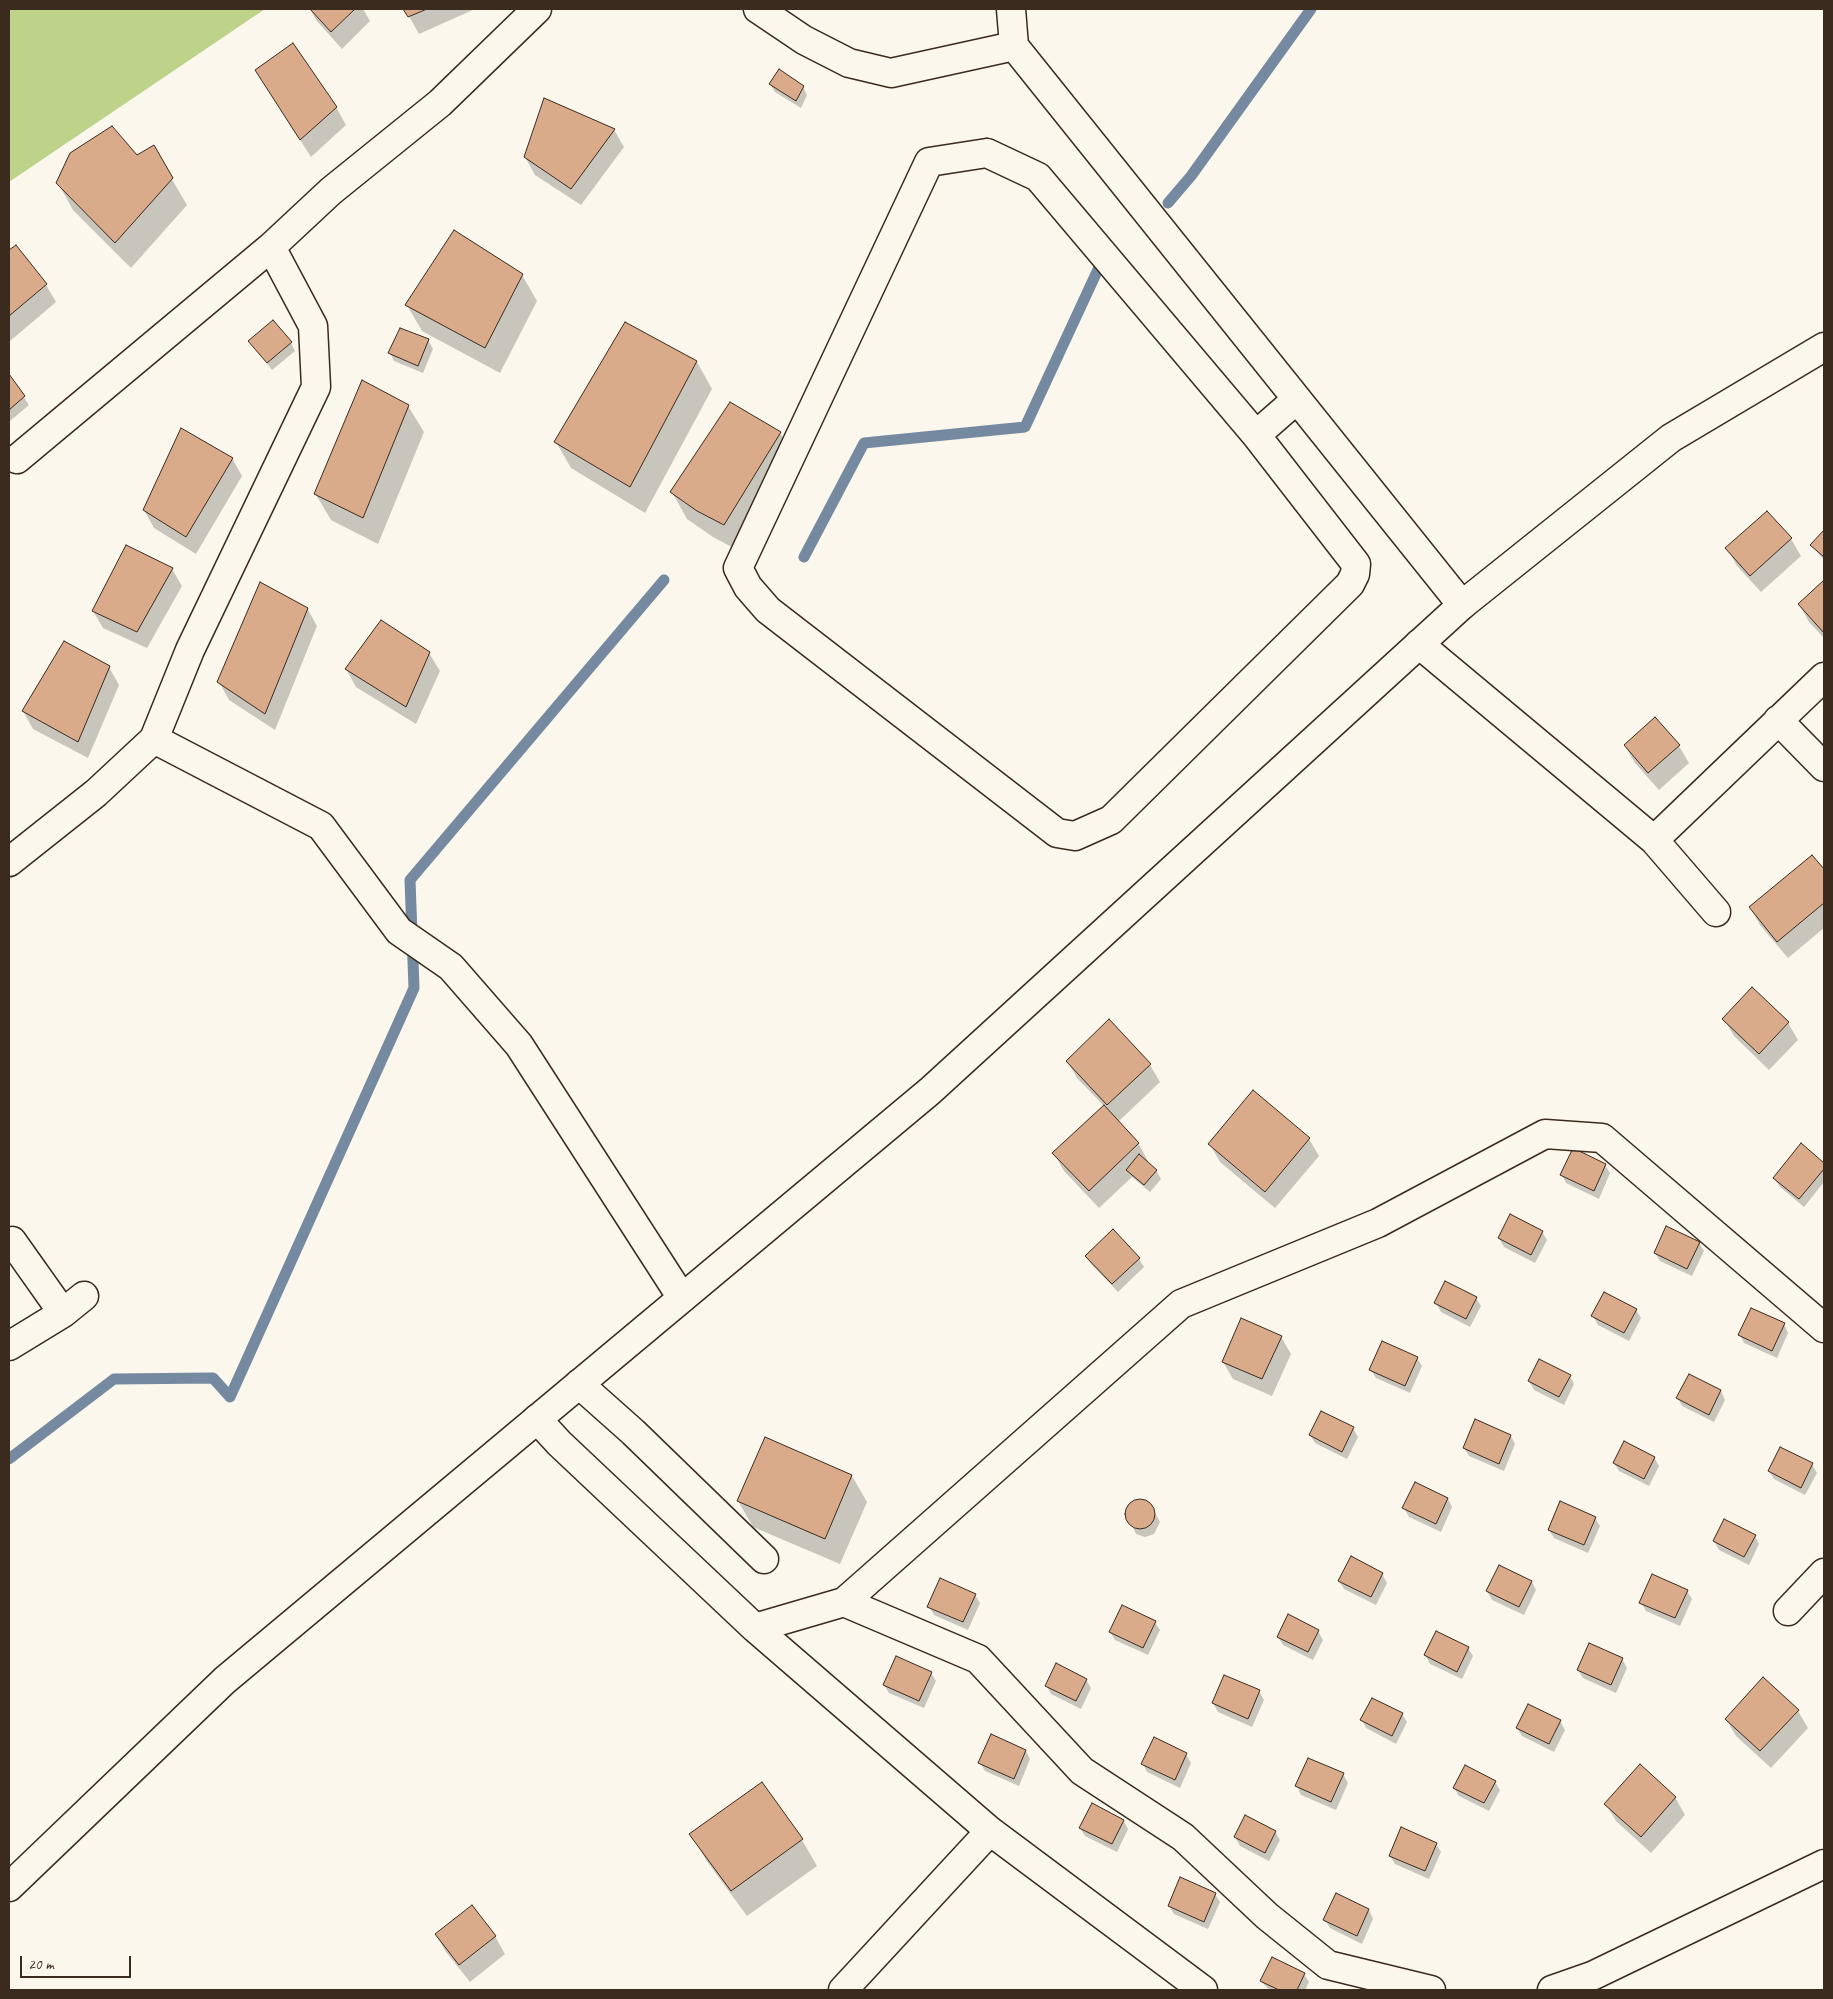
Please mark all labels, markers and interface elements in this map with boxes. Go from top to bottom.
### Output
scale bar [22,1946,134,1978]
text: 20 m [28,1955,54,1974]

